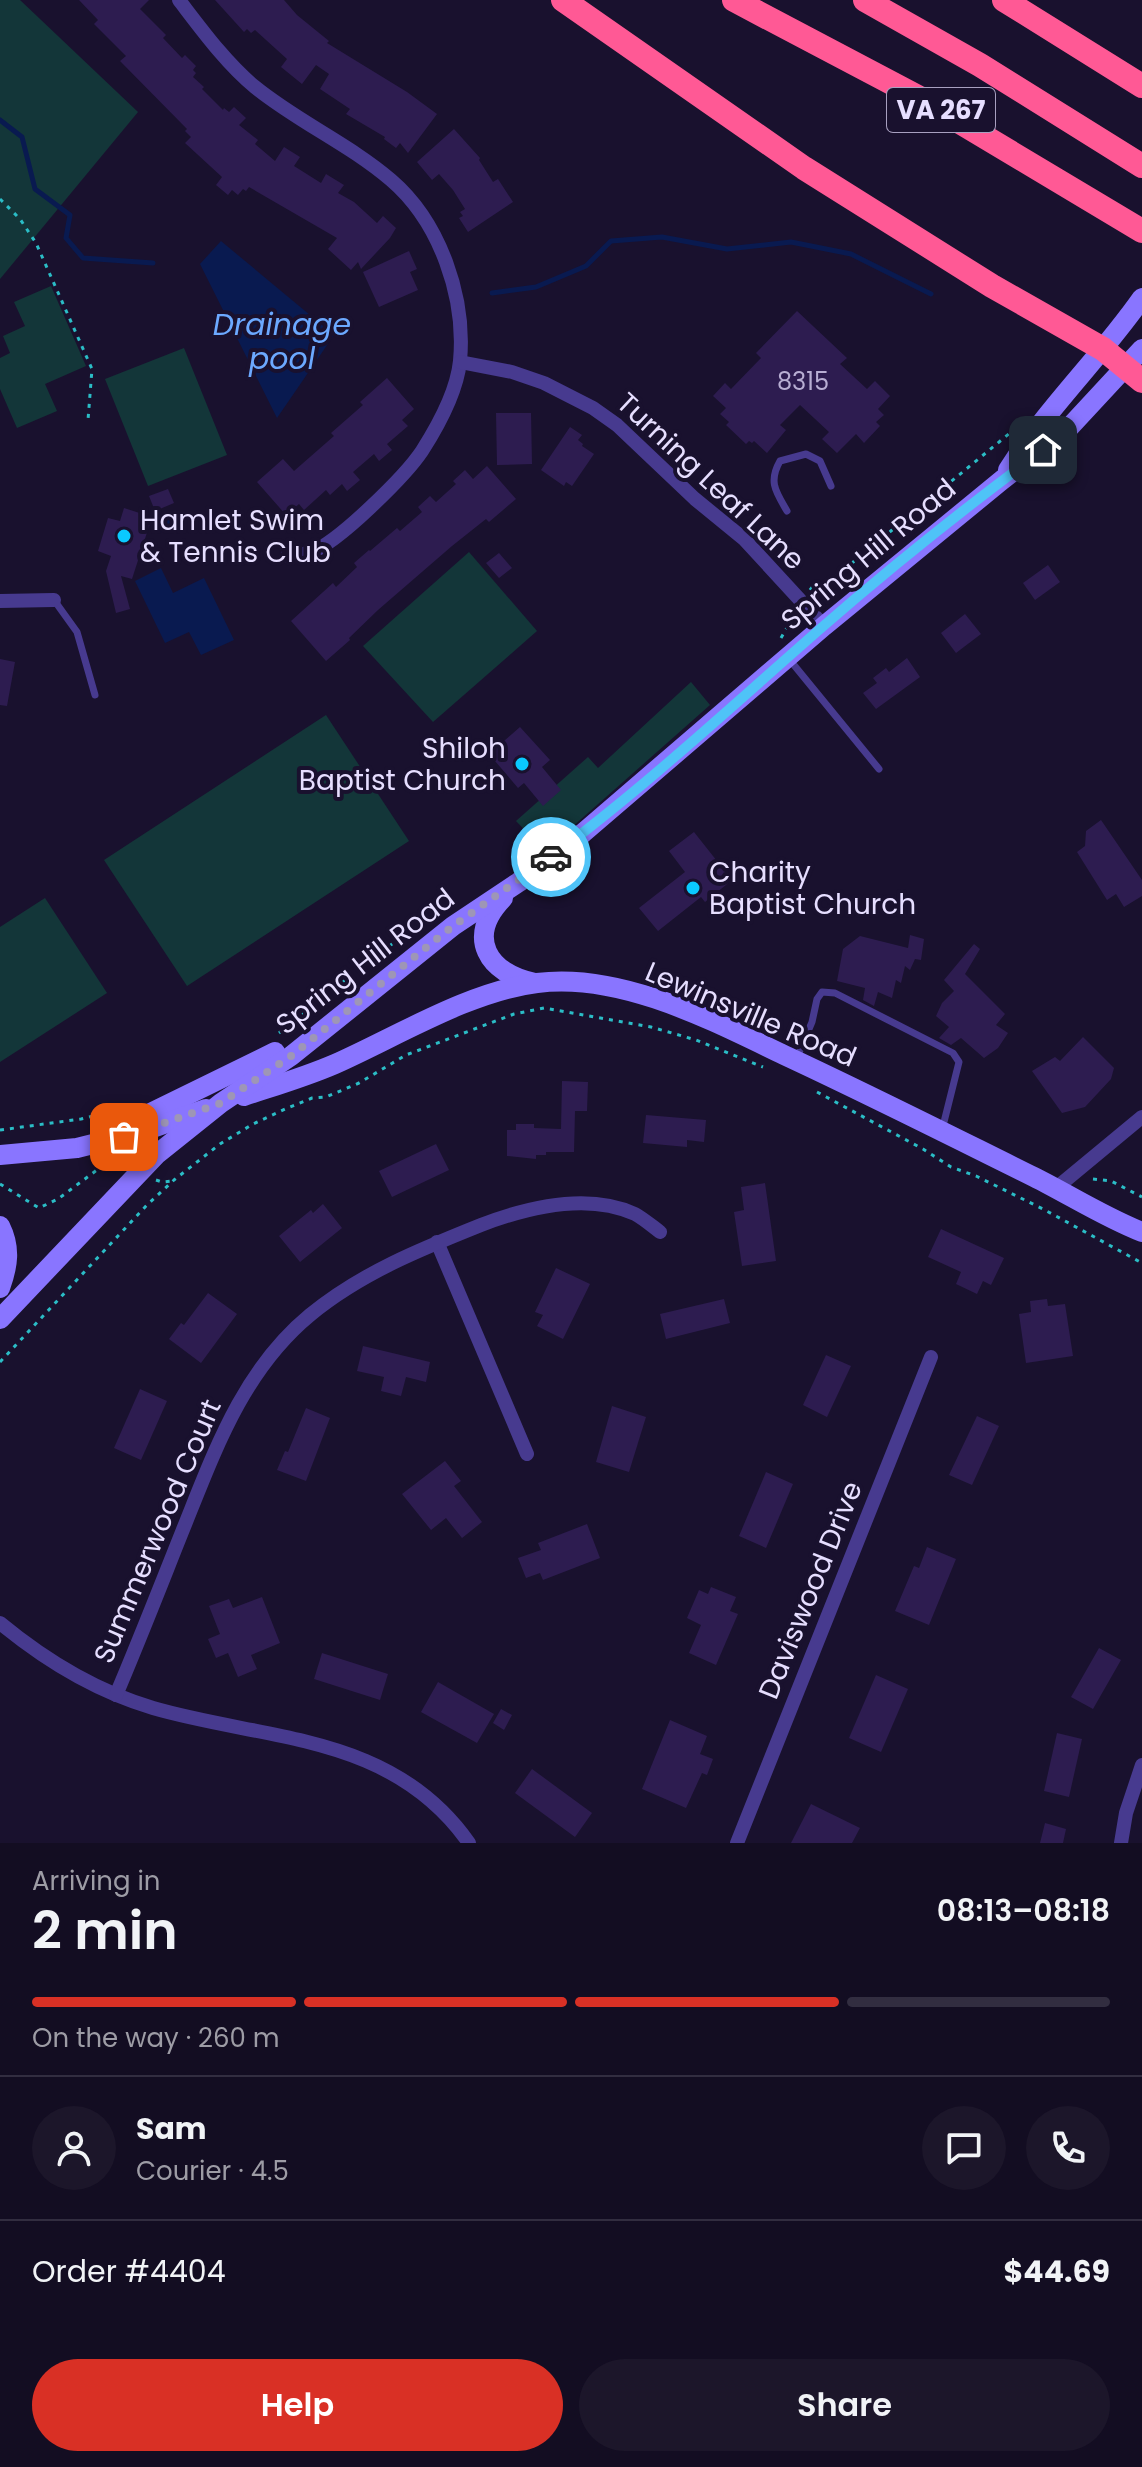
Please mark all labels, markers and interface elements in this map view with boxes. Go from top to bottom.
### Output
road number: VA 267 [887,88,995,132]
water label: Drainage pool [213,303,351,380]
house number: 8315 [777,365,829,398]
street label: Turning Leaf Lane [608,384,813,579]
pin [1009,416,1077,484]
icon: home [1021,428,1065,472]
street label: Spring Hill Road [773,470,964,639]
place label: Hamlet Swim & Tennis Club [140,501,331,572]
marker: Hamlet Swim & Tennis Club [115,527,133,545]
place label: Shiloh Baptist Church [299,729,506,800]
marker: Shiloh Baptist Church [513,755,531,773]
courier [511,817,591,897]
icon: car [529,835,573,879]
place label: Charity Baptist Church [709,853,916,924]
street label: Spring Hill Road [268,879,463,1044]
marker: Charity Baptist Church [684,879,702,897]
street label: Lewinsville Road [639,952,862,1077]
pin [90,1103,158,1171]
icon: bag [102,1115,146,1159]
street label: Summerwood Court [84,1393,231,1669]
street label: Daviswood Drive [749,1476,872,1705]
text: Arriving in [32,1863,161,1899]
text: 08:13–08:18 [937,1889,1110,1932]
text: 2 min [32,1894,178,1967]
text: On the way · 260 m [32,2020,280,2056]
button: person [32,2106,116,2190]
button: chat [922,2106,1006,2190]
button: phone [1026,2106,1110,2190]
text: Sam [136,2107,207,2150]
text: Courier · 4.5 [136,2153,289,2189]
text: Order #4404 [32,2250,226,2293]
text: $44.69 [1004,2250,1110,2293]
button: Help [32,2359,563,2451]
button: Share [579,2359,1110,2451]

